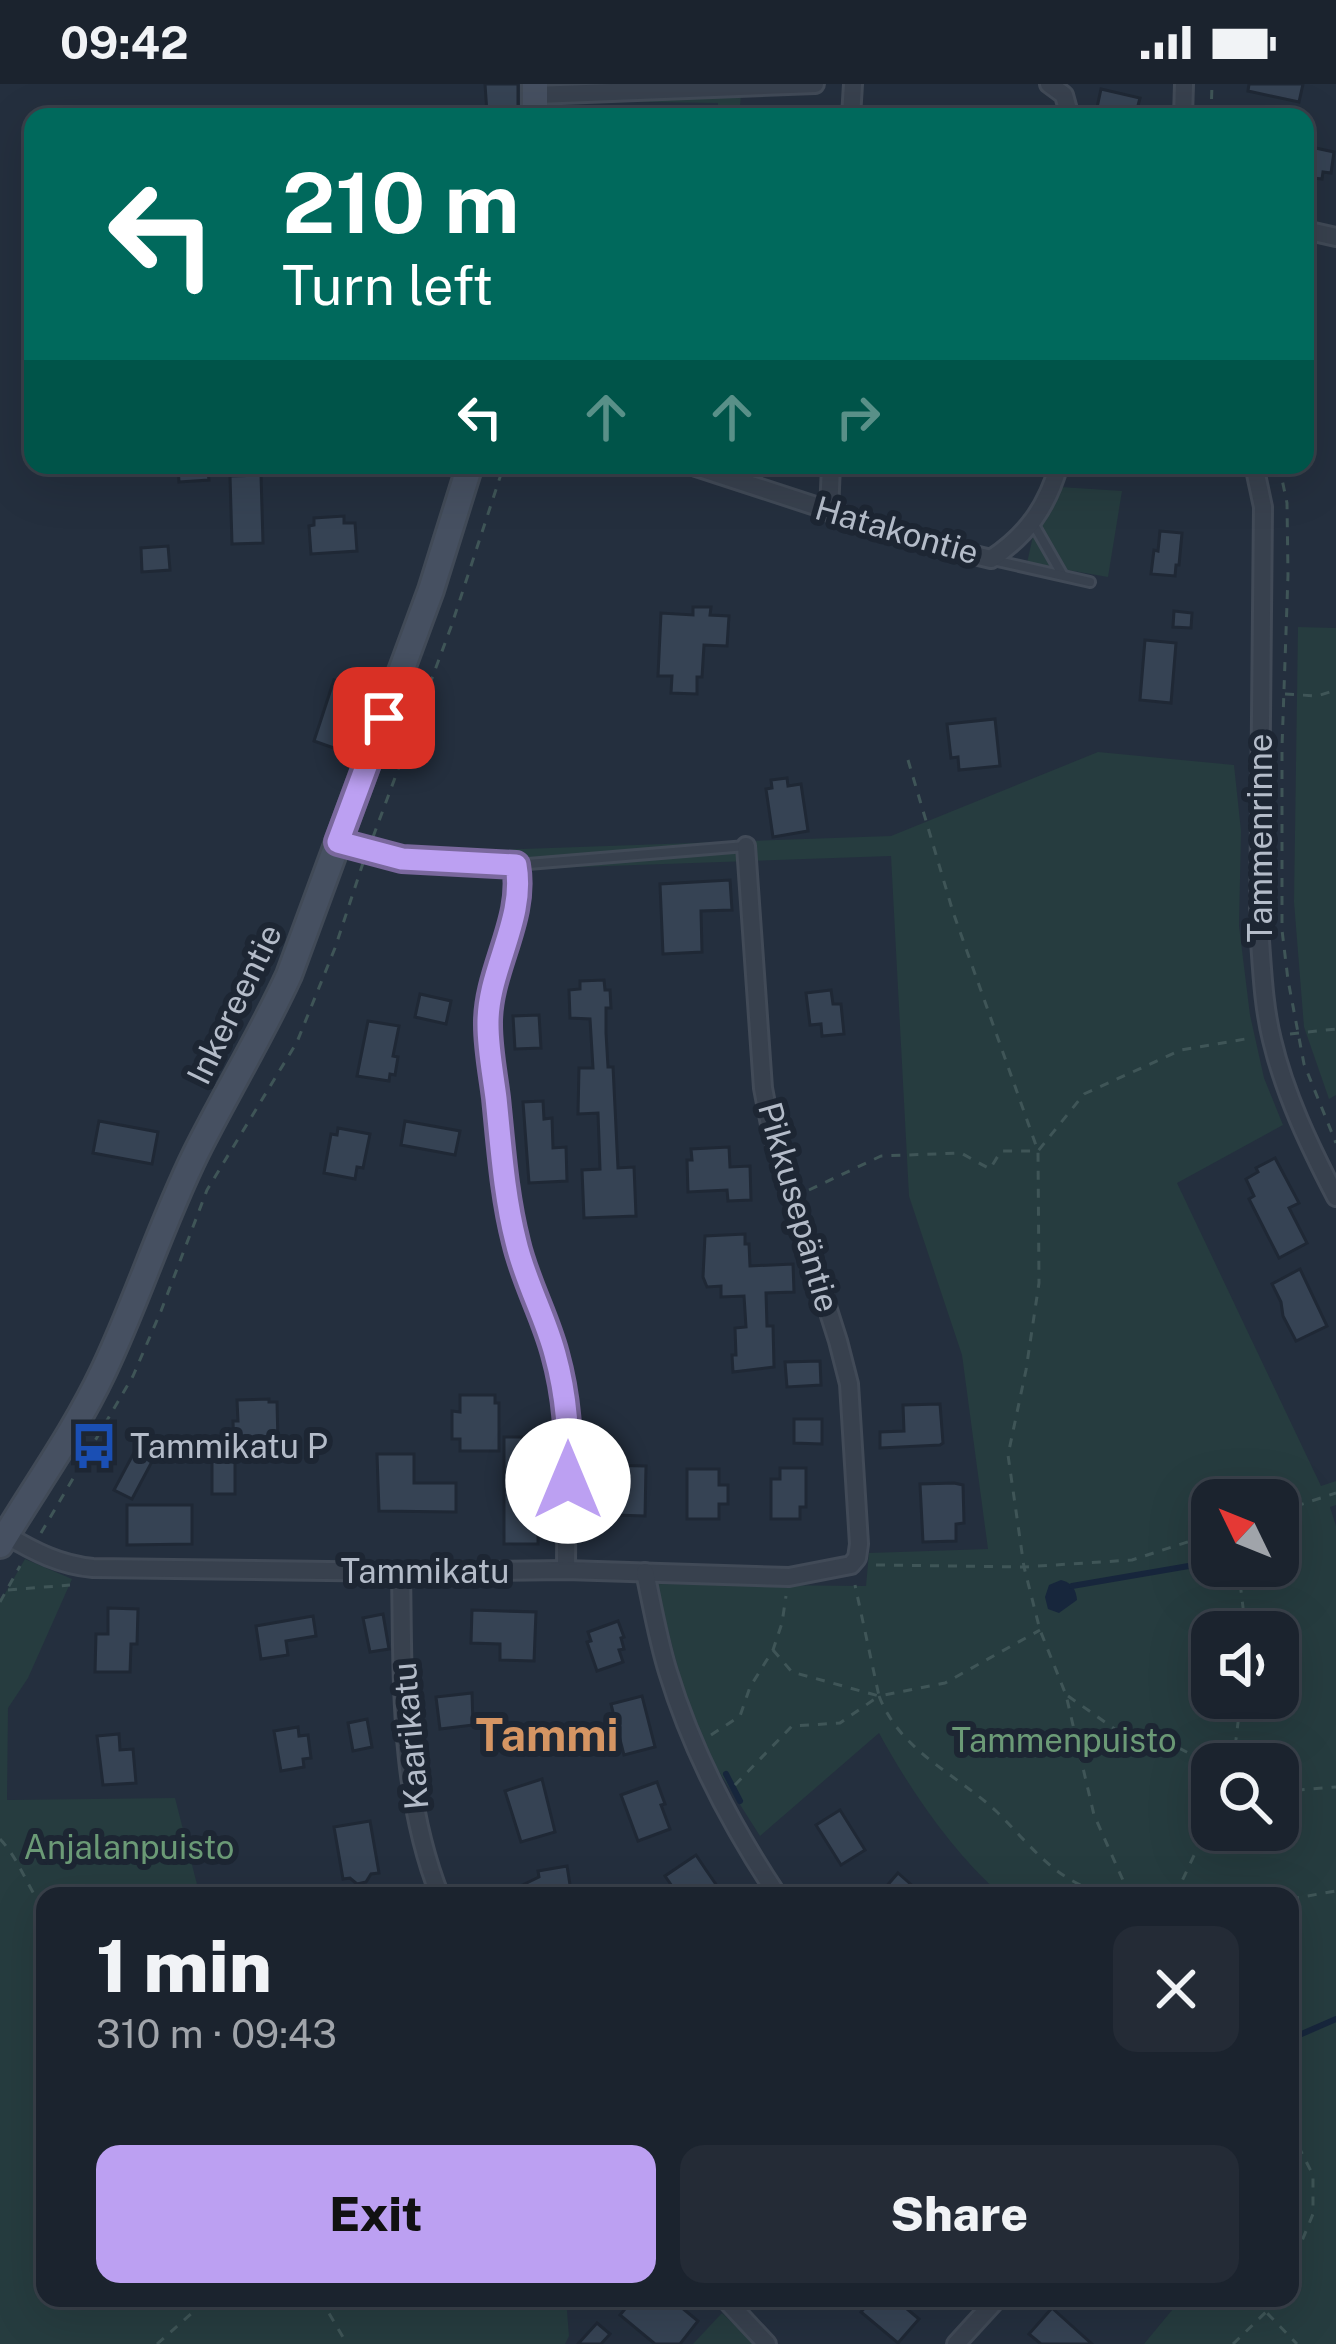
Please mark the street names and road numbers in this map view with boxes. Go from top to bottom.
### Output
street label: Hatakontie [811,489,983,571]
street label: Tammenrinne [1241,734,1279,942]
street label: Inkereentie [179,918,289,1090]
street label: Pikkusepäntie [751,1098,847,1316]
street label: Tammikatu [341,1552,509,1590]
street label: Kaarikatu [385,1661,435,1811]

